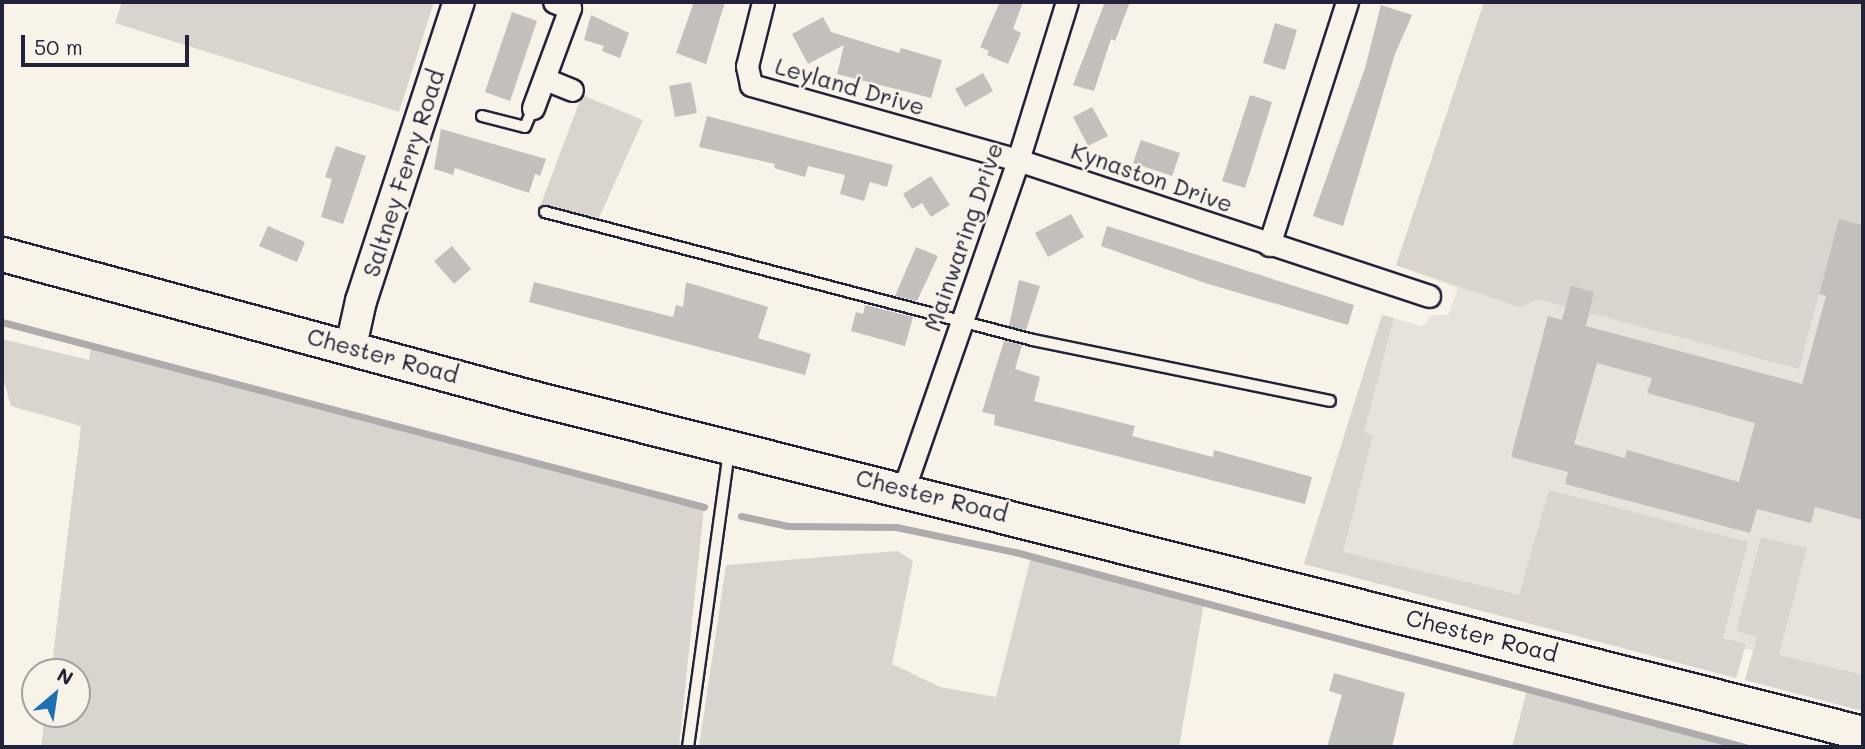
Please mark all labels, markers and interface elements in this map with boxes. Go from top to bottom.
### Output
scale bar [24,21,192,65]
text: 50 m [34,33,83,60]
street label: Leyland Drive [772,52,928,120]
street label: Saltney Ferry Road [356,66,450,280]
street label: Kynaston Drive [1068,136,1236,218]
street label: Mainwaring Drive [918,139,1008,335]
street label: Chester Road [304,322,462,388]
street label: Chester Road [853,463,1011,527]
street label: Chester Road [1403,603,1561,667]
north arrow [21,658,91,728]
text: N [53,662,78,690]

